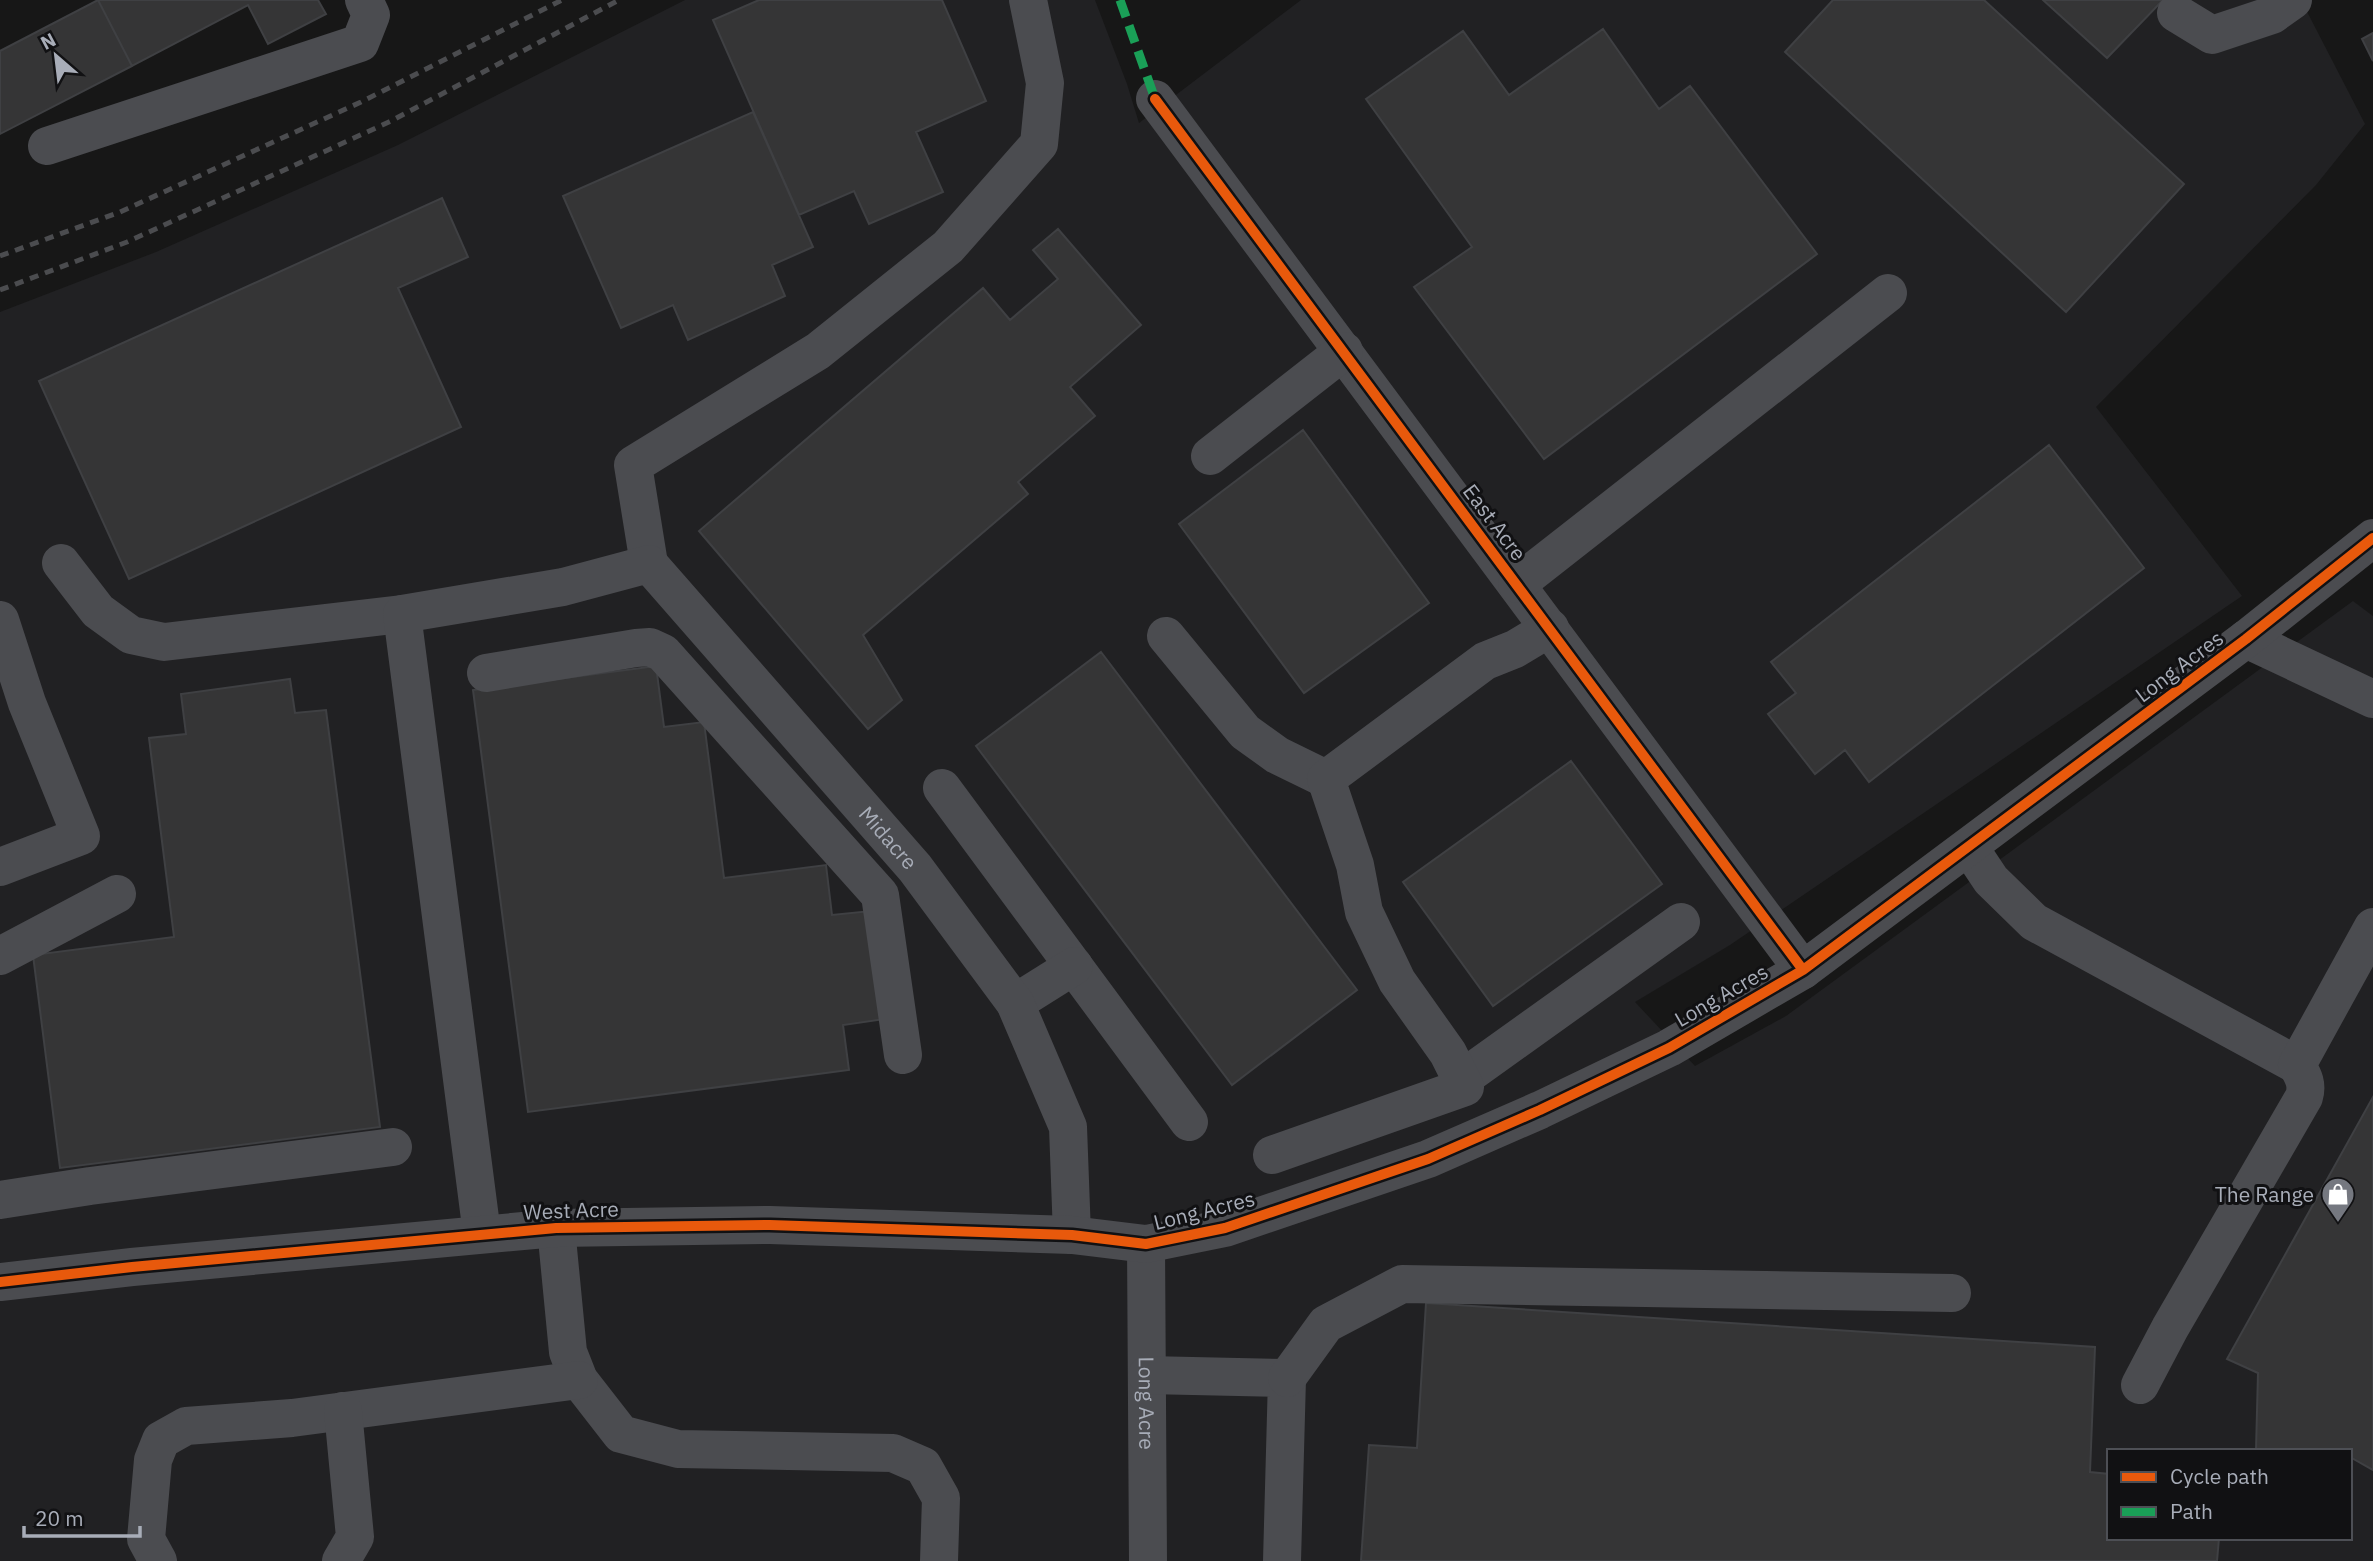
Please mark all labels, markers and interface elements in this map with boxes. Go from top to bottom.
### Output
north arrow [21,21,91,91]
text: N [36,27,60,55]
street label: East Acre [1457,478,1533,566]
street label: Long Acres [2129,624,2229,708]
street label: Midacre [853,800,924,875]
street label: Long Acres [1669,957,1773,1033]
shop icon: The Range [2319,1175,2357,1224]
place label: The Range [2215,1180,2314,1208]
street label: Long Acres [1150,1184,1258,1236]
street label: West Acre [523,1194,619,1226]
street label: Long Acre [1133,1356,1161,1450]
legend [2107,1449,2352,1540]
text: Cycle path [2170,1462,2269,1490]
scale bar [24,1494,140,1538]
text: Path [2170,1497,2213,1525]
text: 20 m [35,1504,84,1532]

